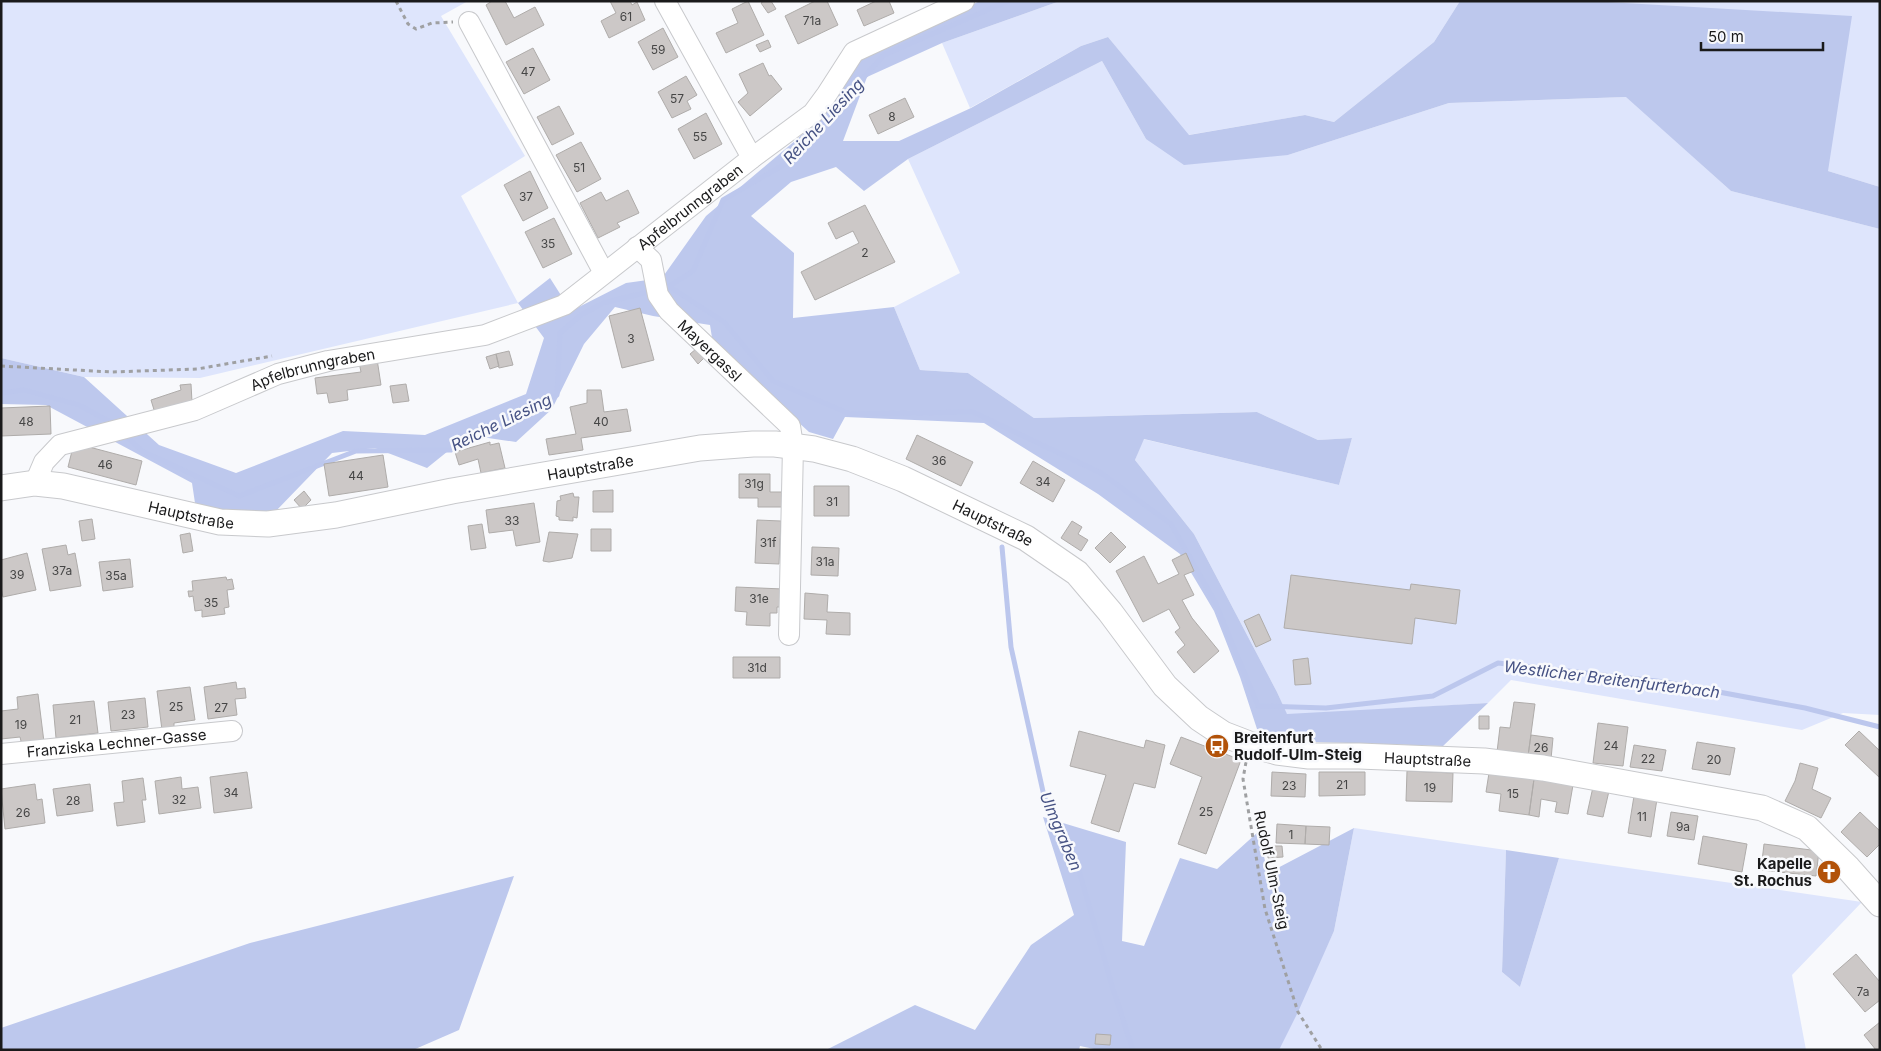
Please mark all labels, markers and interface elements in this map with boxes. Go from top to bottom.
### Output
house number: 61 [620,9,632,24]
house number: 71a [803,13,821,28]
scale bar [1701,20,1824,52]
text: 50 m [1708,27,1744,46]
house number: 59 [651,42,665,57]
house number: 47 [521,64,535,79]
water label: Reiche Liesing [778,74,868,168]
house number: 57 [670,91,684,106]
house number: 8 [888,109,896,124]
house number: 55 [693,129,707,144]
house number: 51 [573,160,585,175]
street label: Apfelbrunngraben [633,160,746,254]
house number: 37 [519,189,533,204]
house number: 35 [541,236,555,251]
house number: 2 [861,245,869,260]
street label: Mayergassl [674,315,746,385]
house number: 3 [627,331,635,346]
street label: Apfelbrunngraben [247,344,376,394]
water label: Reiche Liesing [448,389,555,455]
house number: 48 [18,414,34,429]
house number: 40 [593,414,609,429]
street label: Hauptstraße [546,450,635,484]
house number: 36 [932,453,946,468]
house number: 46 [97,457,113,472]
house number: 44 [348,468,364,483]
house number: 34 [1035,474,1051,489]
house number: 31g [744,476,764,491]
house number: 31 [826,494,838,509]
street label: Hauptstraße [950,495,1037,550]
street label: Hauptstraße [146,496,234,532]
house number: 33 [505,513,519,528]
house number: 31f [760,535,777,550]
house number: 31a [815,554,835,569]
house number: 37a [52,563,72,578]
house number: 39 [10,567,24,582]
house number: 35a [105,568,127,583]
house number: 31e [749,591,769,606]
house number: 35 [204,595,218,610]
water label: Westlicher Breitenfurterbach [1503,656,1721,702]
house number: 31d [747,660,767,675]
house number: 25 [169,699,183,714]
house number: 27 [214,700,228,715]
house number: 23 [121,707,135,722]
house number: 21 [69,712,81,727]
house number: 19 [15,717,27,732]
street label: Franziska Lechner-Gasse [26,724,207,761]
place label: Breitenfurt Rudolf-Ulm-Steig [1234,728,1362,764]
bus stop icon: Breitenfurt Rudolf-Ulm-Steig [1204,733,1230,759]
house number: 24 [1604,738,1619,753]
house number: 26 [1534,740,1548,755]
street label: Hauptstraße [1384,748,1472,770]
house number: 22 [1641,751,1655,766]
house number: 20 [1707,752,1721,767]
house number: 21 [1336,777,1348,792]
house number: 23 [1282,778,1296,793]
house number: 19 [1424,780,1436,795]
house number: 34 [223,785,239,800]
house number: 15 [1507,786,1519,801]
water label: Ulmgraben [1035,789,1087,873]
house number: 32 [172,792,186,807]
house number: 28 [66,793,80,808]
house number: 25 [1199,804,1213,819]
house number: 26 [16,805,30,820]
street label: Rudolf Ulm-Steig [1250,809,1294,931]
house number: 11 [1637,809,1647,824]
house number: 9a [1676,819,1690,834]
house number: 1 [1289,827,1293,842]
place label: Kapelle St. Rochus [1734,854,1812,890]
church icon: Kapelle St. Rochus [1816,859,1842,885]
house number: 7a [1857,984,1869,999]

